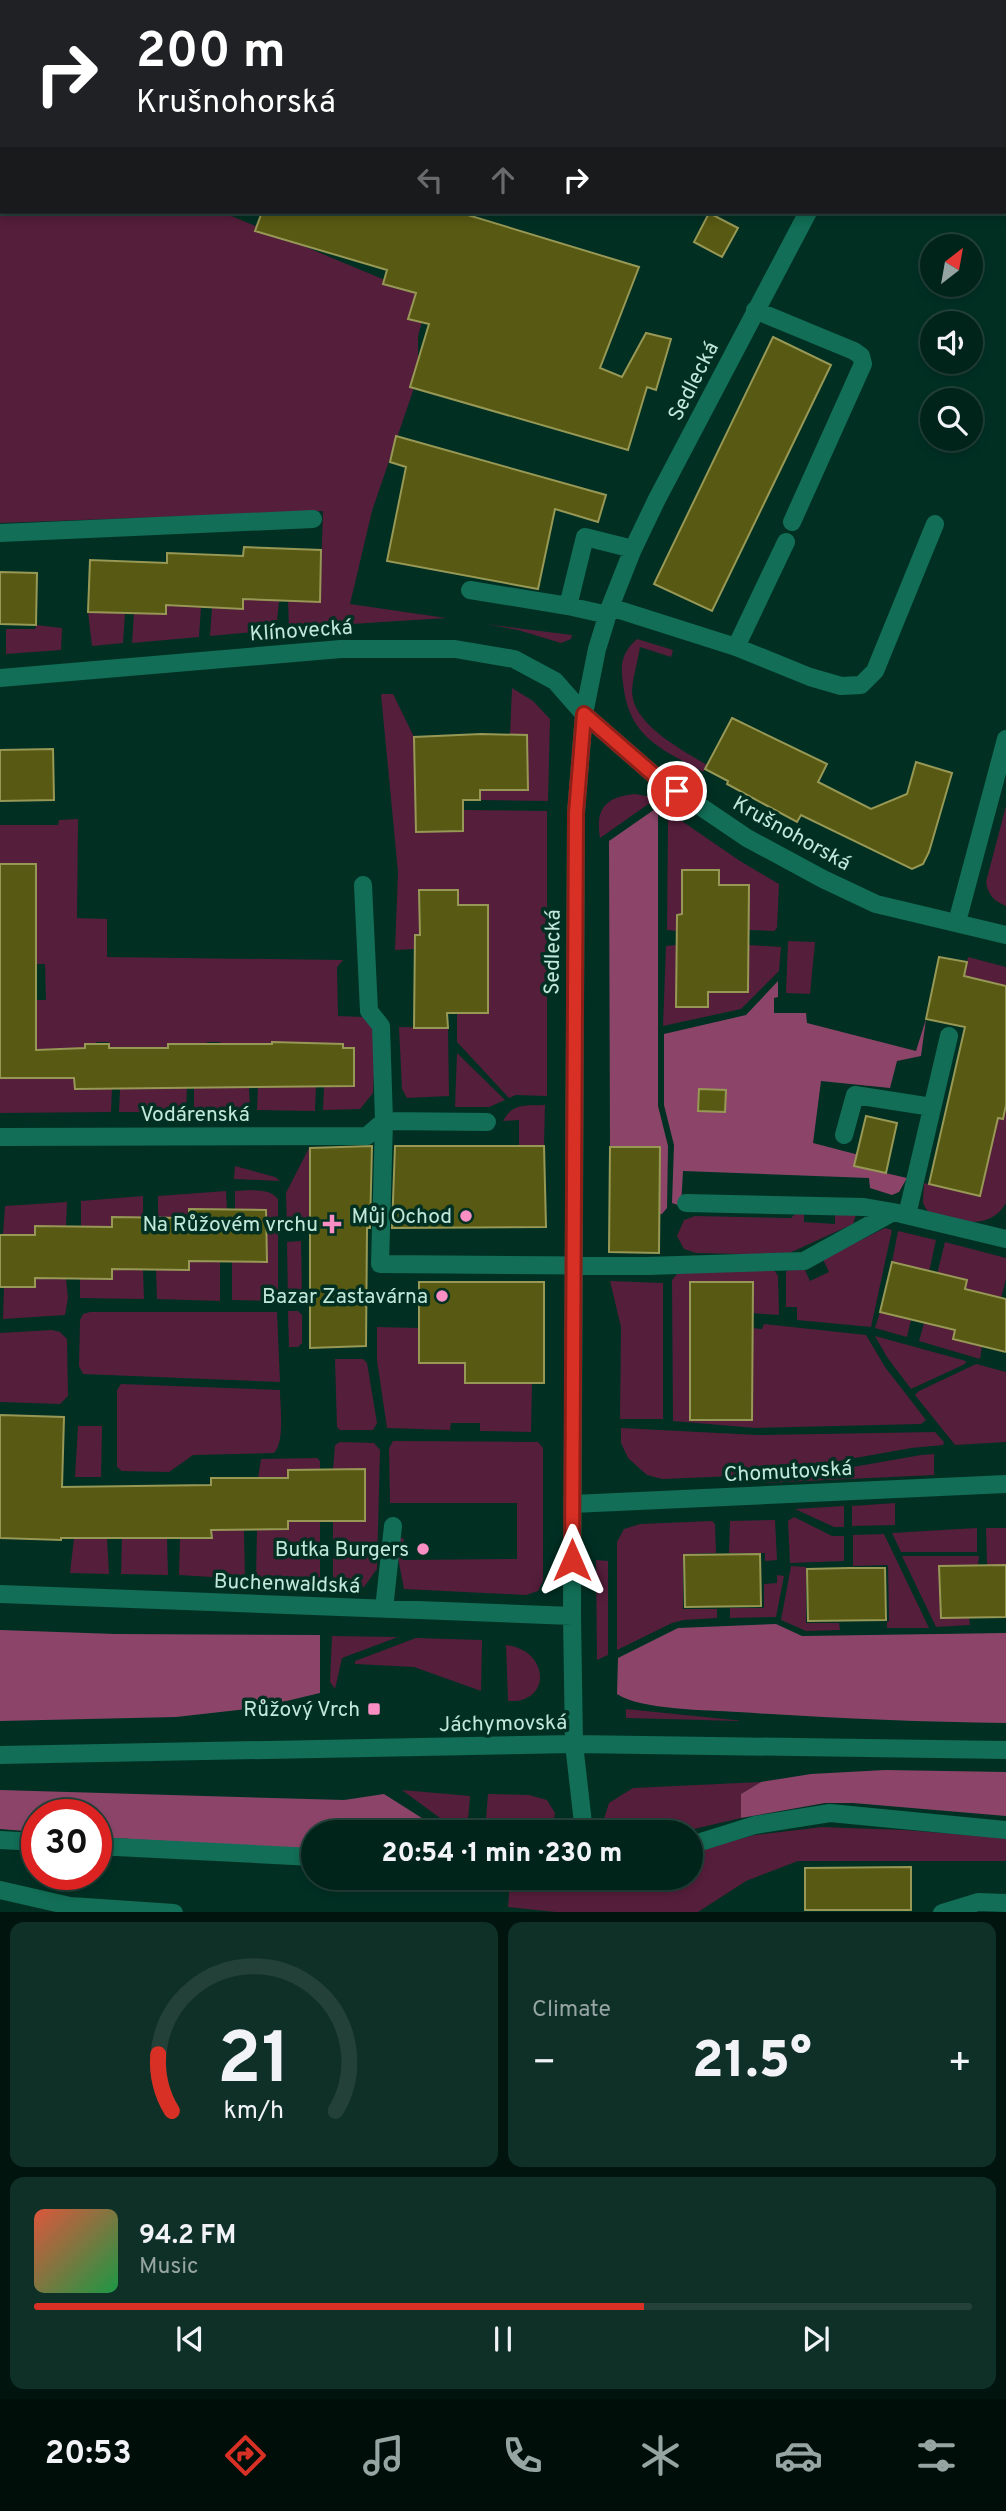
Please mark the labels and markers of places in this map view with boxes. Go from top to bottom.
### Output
pin [647,761,707,821]
place label: Můj Ochod [351,1204,452,1231]
marker: Můj Ochod [458,1208,474,1224]
place label: Na Růžovém vrchu [143,1212,318,1239]
marker: Na Růžovém vrchu [324,1216,340,1232]
place label: Bazar Zastavárna [262,1284,428,1311]
marker: Bazar Zastavárna [434,1288,450,1304]
place label: Butka Burgers [275,1537,409,1564]
marker: Butka Burgers [415,1541,431,1557]
place label: Růžový Vrch [243,1697,360,1724]
marker: Růžový Vrch [366,1701,382,1717]

